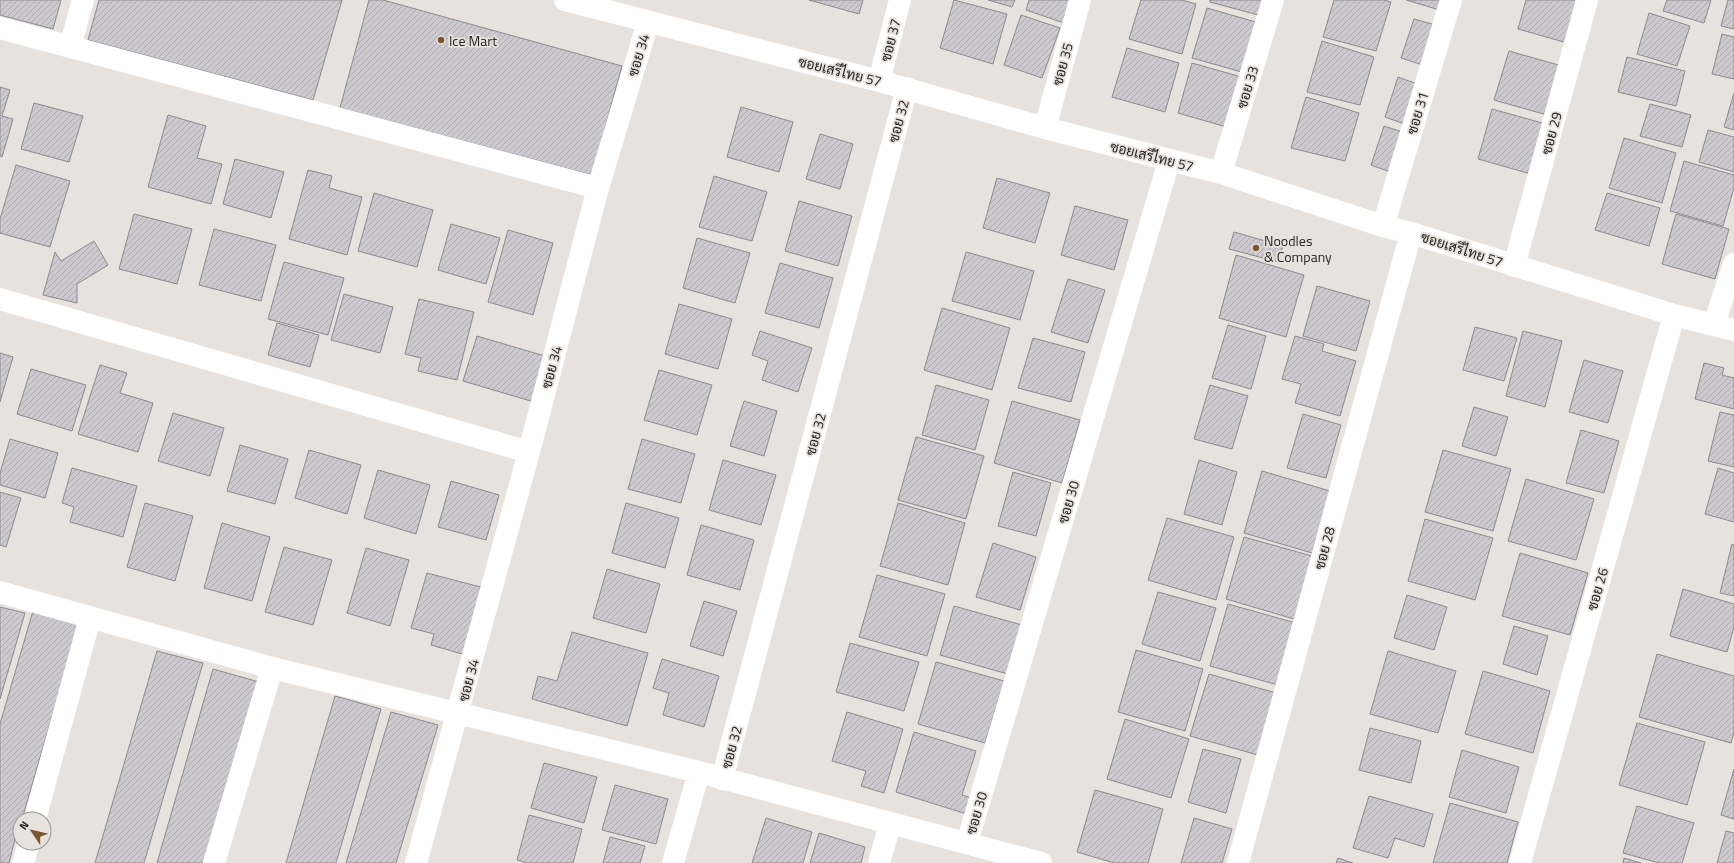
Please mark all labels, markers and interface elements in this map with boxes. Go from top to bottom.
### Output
street label: ซอย 37 [875,16,905,64]
place label: Ice Mart [449,30,497,51]
street label: ซอย 34 [622,31,654,79]
marker: Ice Mart [436,35,446,45]
street label: ซอย 35 [1046,40,1078,88]
street label: ซอยเสรีไทย 57 [796,50,884,92]
street label: ซอย 33 [1231,63,1263,111]
street label: ซอย 31 [1401,89,1433,137]
street label: ซอย 32 [882,97,914,145]
street label: ซอย 29 [1535,109,1567,157]
street label: ซอยเสรีไทย 57 [1108,135,1196,177]
street label: ซอยเสรีไทย 57 [1418,226,1506,272]
place label: Noodles & Company [1264,230,1332,267]
marker: Noodles & Company [1251,243,1261,253]
street label: ซอย 34 [535,343,567,391]
street label: ซอย 32 [799,410,831,458]
street label: ซอย 30 [1052,478,1084,526]
street label: ซอย 28 [1308,524,1340,572]
street label: ซอย 26 [1581,565,1613,613]
street label: ซอย 34 [452,656,484,704]
street label: ซอย 32 [715,723,747,771]
street label: ซอย 30 [960,789,992,837]
north arrow [12,811,52,851]
text: N [15,818,33,833]

